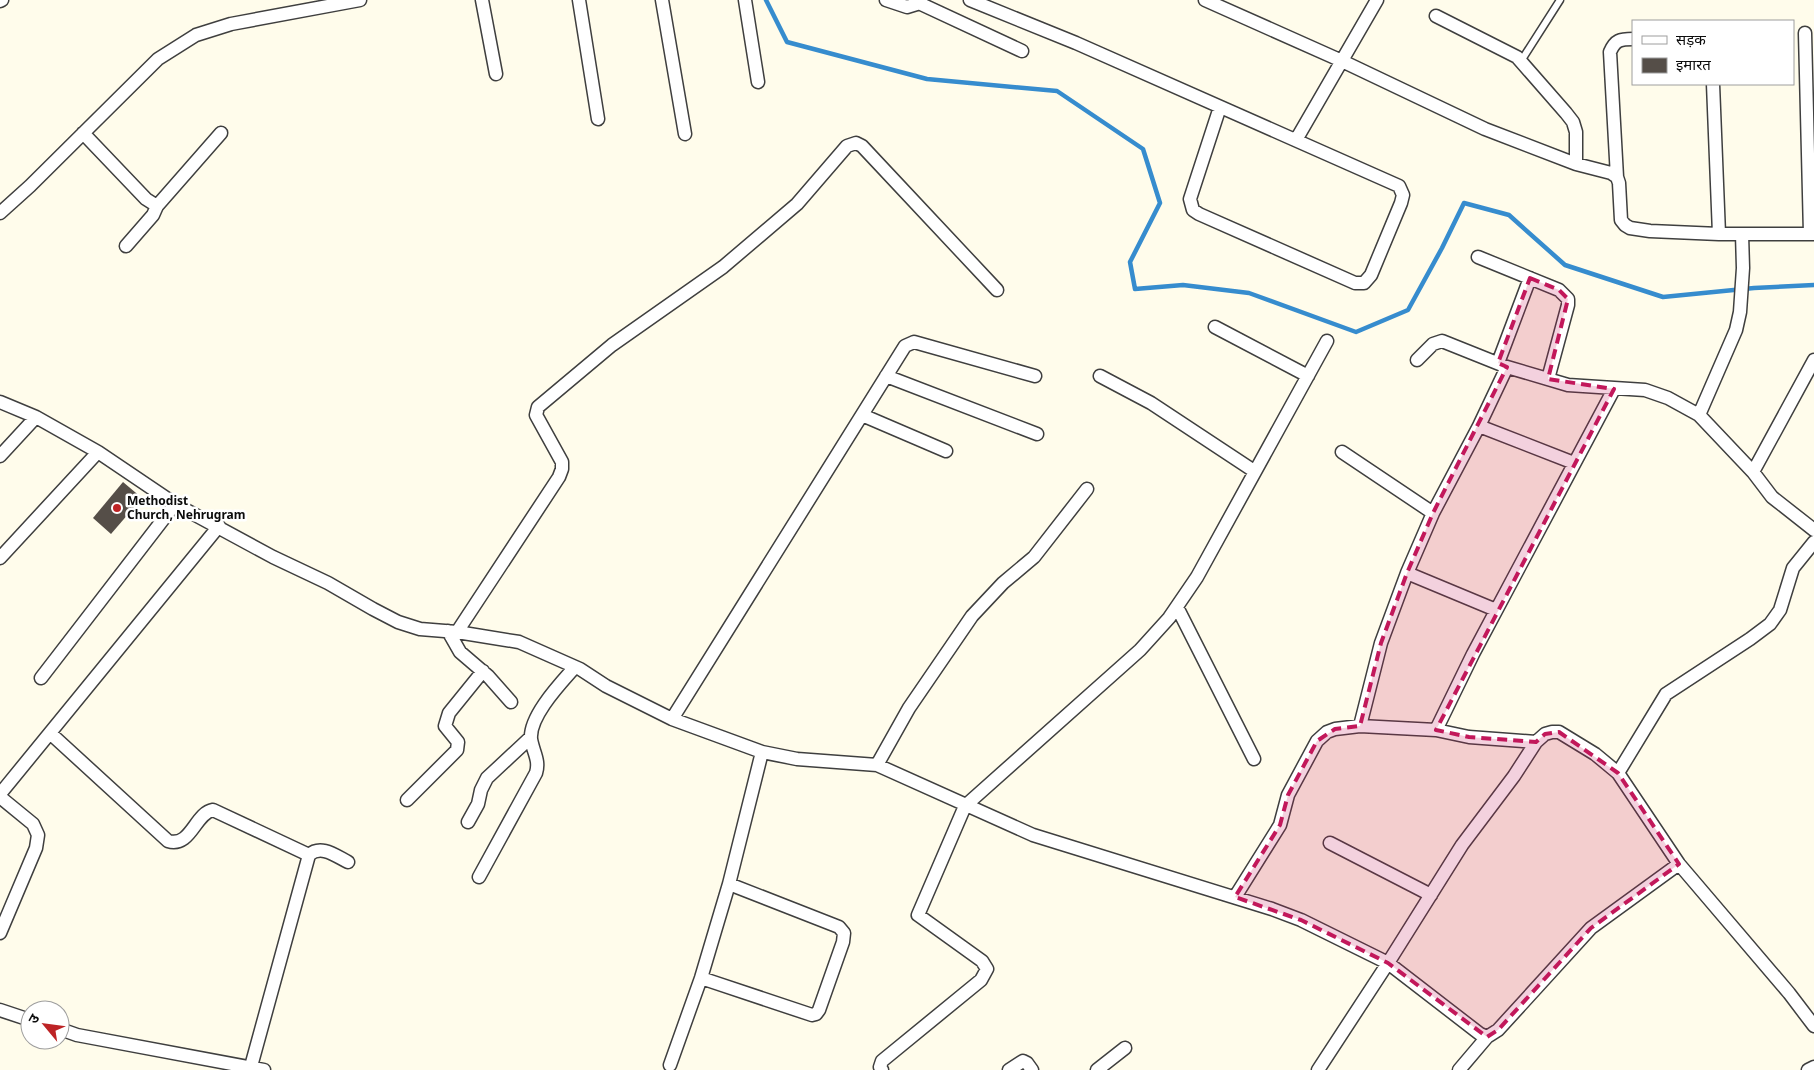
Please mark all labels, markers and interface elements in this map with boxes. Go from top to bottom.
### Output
legend [1632,20,1794,85]
text: सड़क [1676,32,1706,51]
text: इमारत [1676,57,1711,76]
place label: Methodist Church, Nehrugram [127,494,245,524]
marker: Methodist Church, Nehrugram [111,502,123,514]
north arrow [20,1000,70,1050]
text: उ [25,1011,46,1028]

